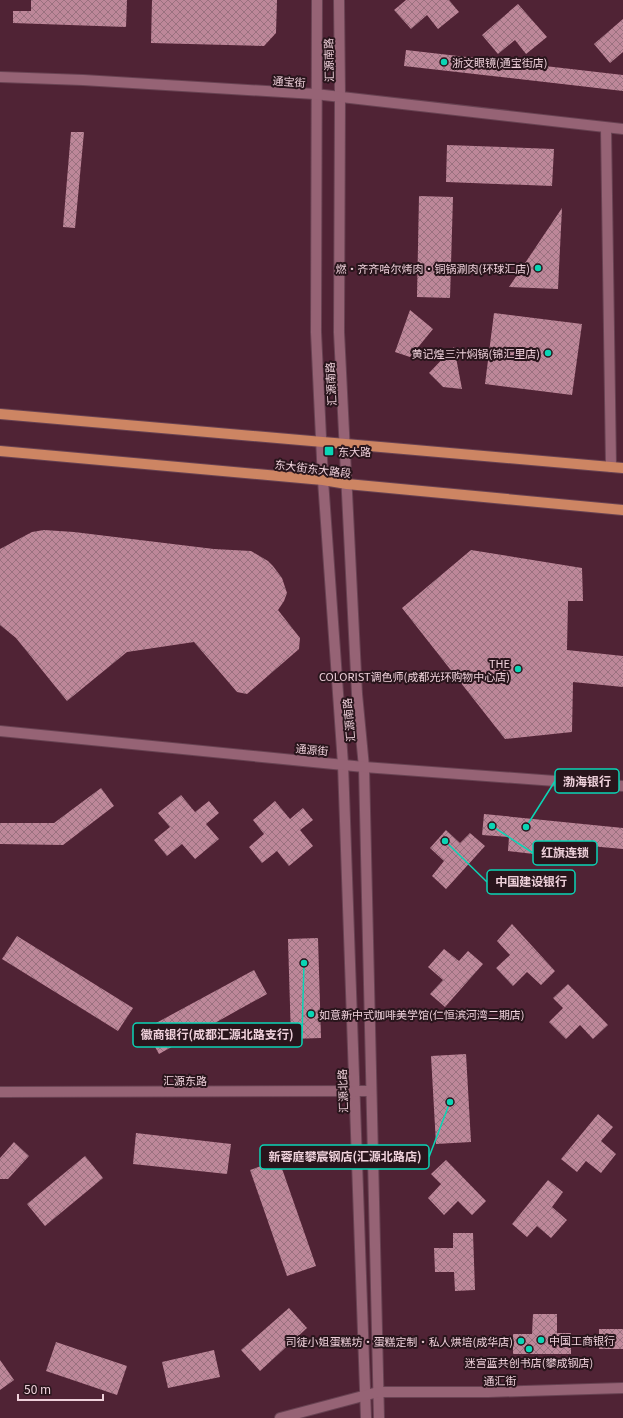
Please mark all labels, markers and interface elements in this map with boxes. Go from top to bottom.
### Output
street label: 汇源南路 [320,38,336,82]
place label: 浙文眼镜(通宝街店) [452,54,547,70]
marker: 浙文眼镜(通宝街店) [439,57,449,67]
street label: 通宝街 [272,72,306,90]
place label: 燃·齐齐哈尔烤肉·铜锅涮肉(环球汇店) [336,260,530,276]
marker: 燃·齐齐哈尔烤肉·铜锅涮肉(环球汇店) [533,263,543,273]
place label: 黄记煌三汁焖锅(锦汇里店) [412,345,540,361]
marker: 黄记煌三汁焖锅(锦汇里店) [543,348,553,358]
street label: 汇源南路 [321,362,339,406]
place label: 东大路 [338,443,371,459]
marker: 东大路 [323,445,335,457]
street label: 东大街东大路段 [274,455,352,481]
place label: THE COLORIST调色师(成都光环购物中心店) [319,655,510,684]
marker: THE COLORIST调色师(成都光环购物中心店) [513,664,523,674]
street label: 汇源南路 [338,697,358,743]
street label: 通源街 [295,740,329,758]
callout: 渤海银行 [555,769,619,793]
text: 渤海银行 [563,772,611,789]
callout: 红旗连锁 [533,841,597,865]
text: 红旗连锁 [541,843,589,860]
callout: 中国建设银行 [487,870,575,894]
text: 中国建设银行 [495,872,567,889]
place label: 如意新中式咖啡美学馆(仁恒滨河湾二期店) [319,1006,524,1022]
marker: 如意新中式咖啡美学馆(仁恒滨河湾二期店) [306,1009,316,1019]
callout: 徽商银行(成都汇源北路支行) [133,1023,302,1047]
text: 徽商银行(成都汇源北路支行) [140,1025,294,1042]
street label: 汇源北路 [333,1069,351,1113]
street label: 汇源东路 [163,1072,207,1088]
callout: 新蓉庭攀宸钢店(汇源北路店) [260,1145,429,1169]
text: 新蓉庭攀宸钢店(汇源北路店) [268,1147,422,1164]
place label: 中国工商银行 [549,1332,615,1348]
place label: 司徒小姐蛋糕坊·蛋糕定制·私人烘培(成华店) [286,1333,513,1349]
marker: 中国工商银行 [536,1335,546,1345]
marker: 司徒小姐蛋糕坊·蛋糕定制·私人烘培(成华店) [516,1336,526,1346]
marker: 迷宫蓝共创书店(攀成钢店) [524,1344,534,1354]
place label: 迷宫蓝共创书店(攀成钢店) [465,1354,593,1370]
street label: 通汇街 [483,1372,517,1388]
scale bar [18,1376,103,1402]
text: 50 m [24,1380,51,1397]

